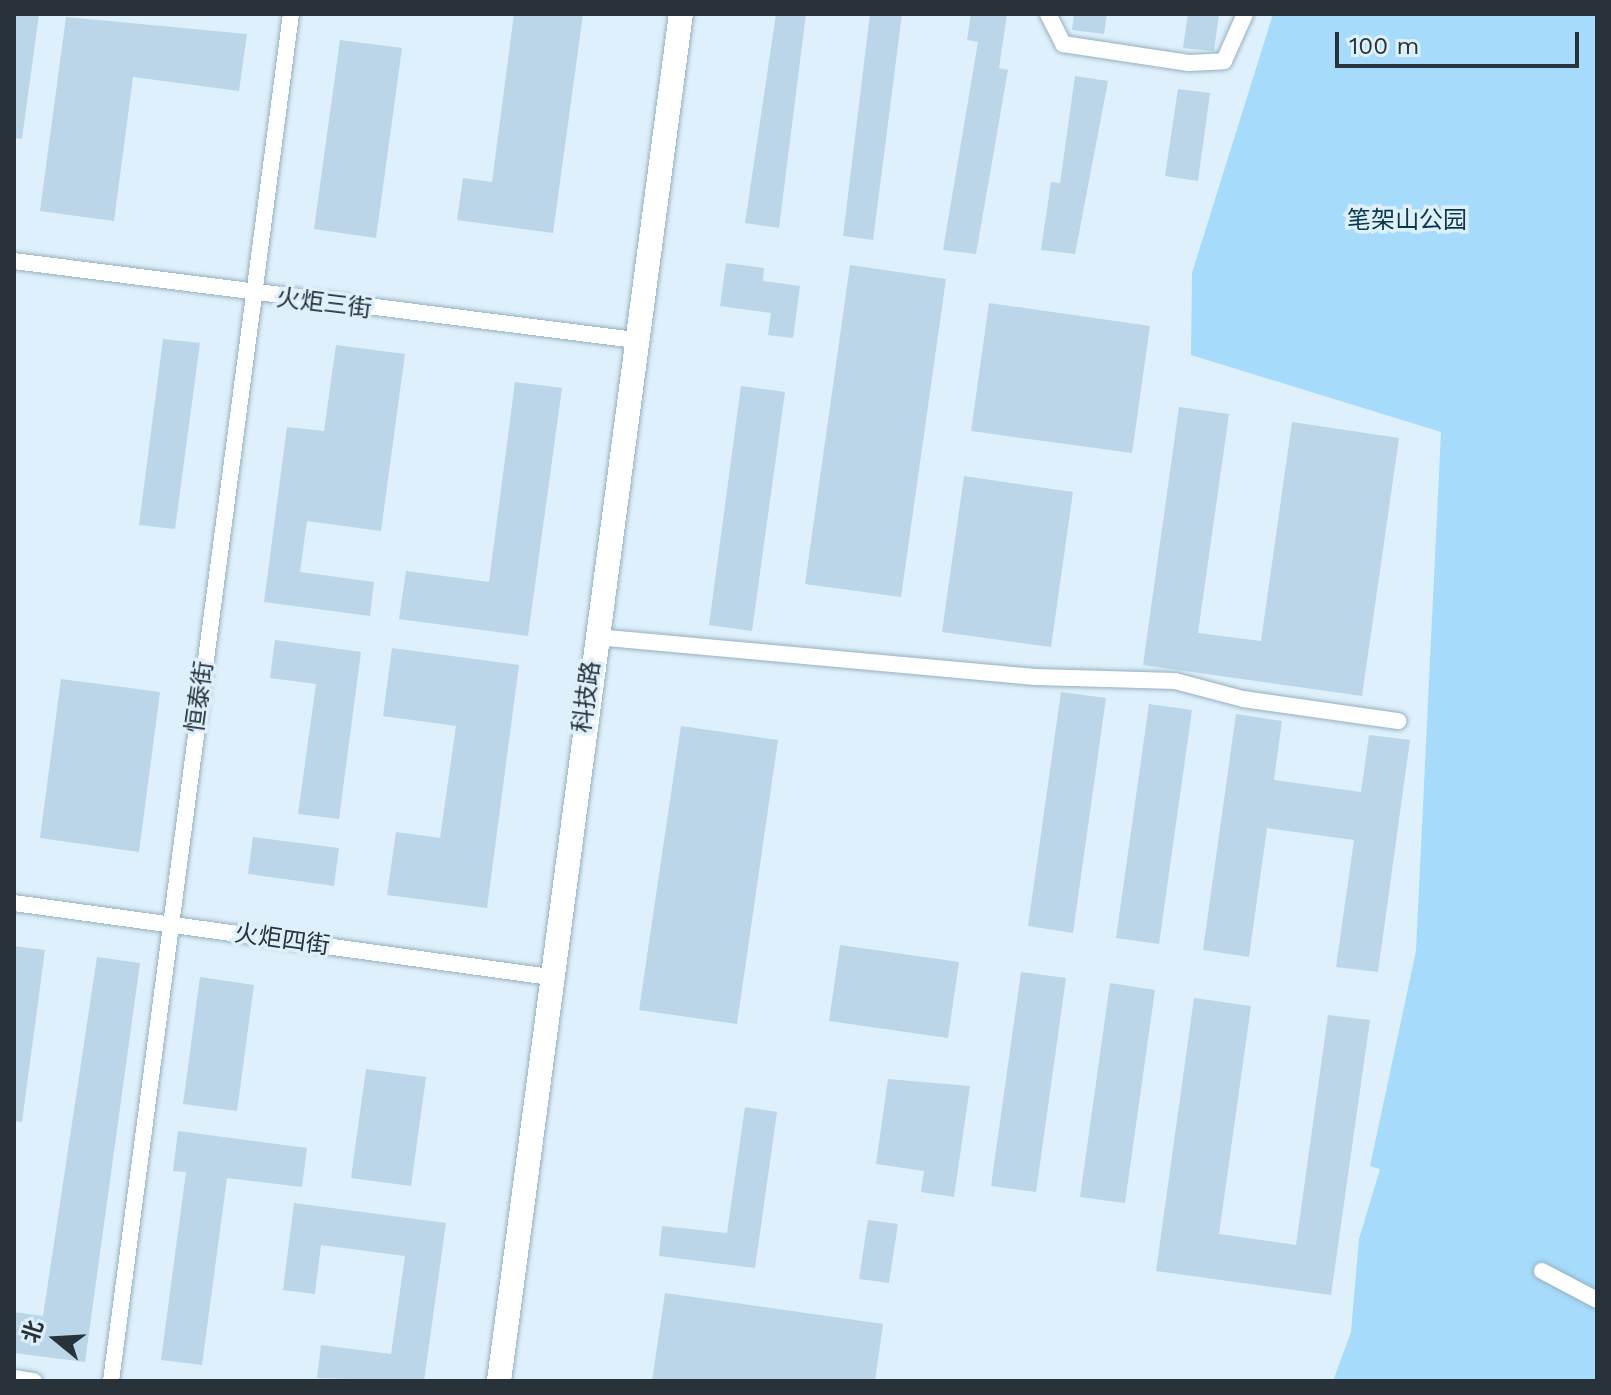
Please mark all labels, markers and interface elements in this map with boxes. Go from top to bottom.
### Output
scale bar [1339,16,1583,66]
text: 100 m [1349,32,1419,60]
park label: 笔架山公园 [1347,207,1467,235]
street label: 火炬三街 [275,284,373,324]
street label: 恒泰街 [181,659,219,735]
street label: 科技路 [568,659,606,735]
street label: 火炬四街 [232,919,332,961]
north arrow [16,1299,96,1379]
text: 北 [17,1317,48,1346]

